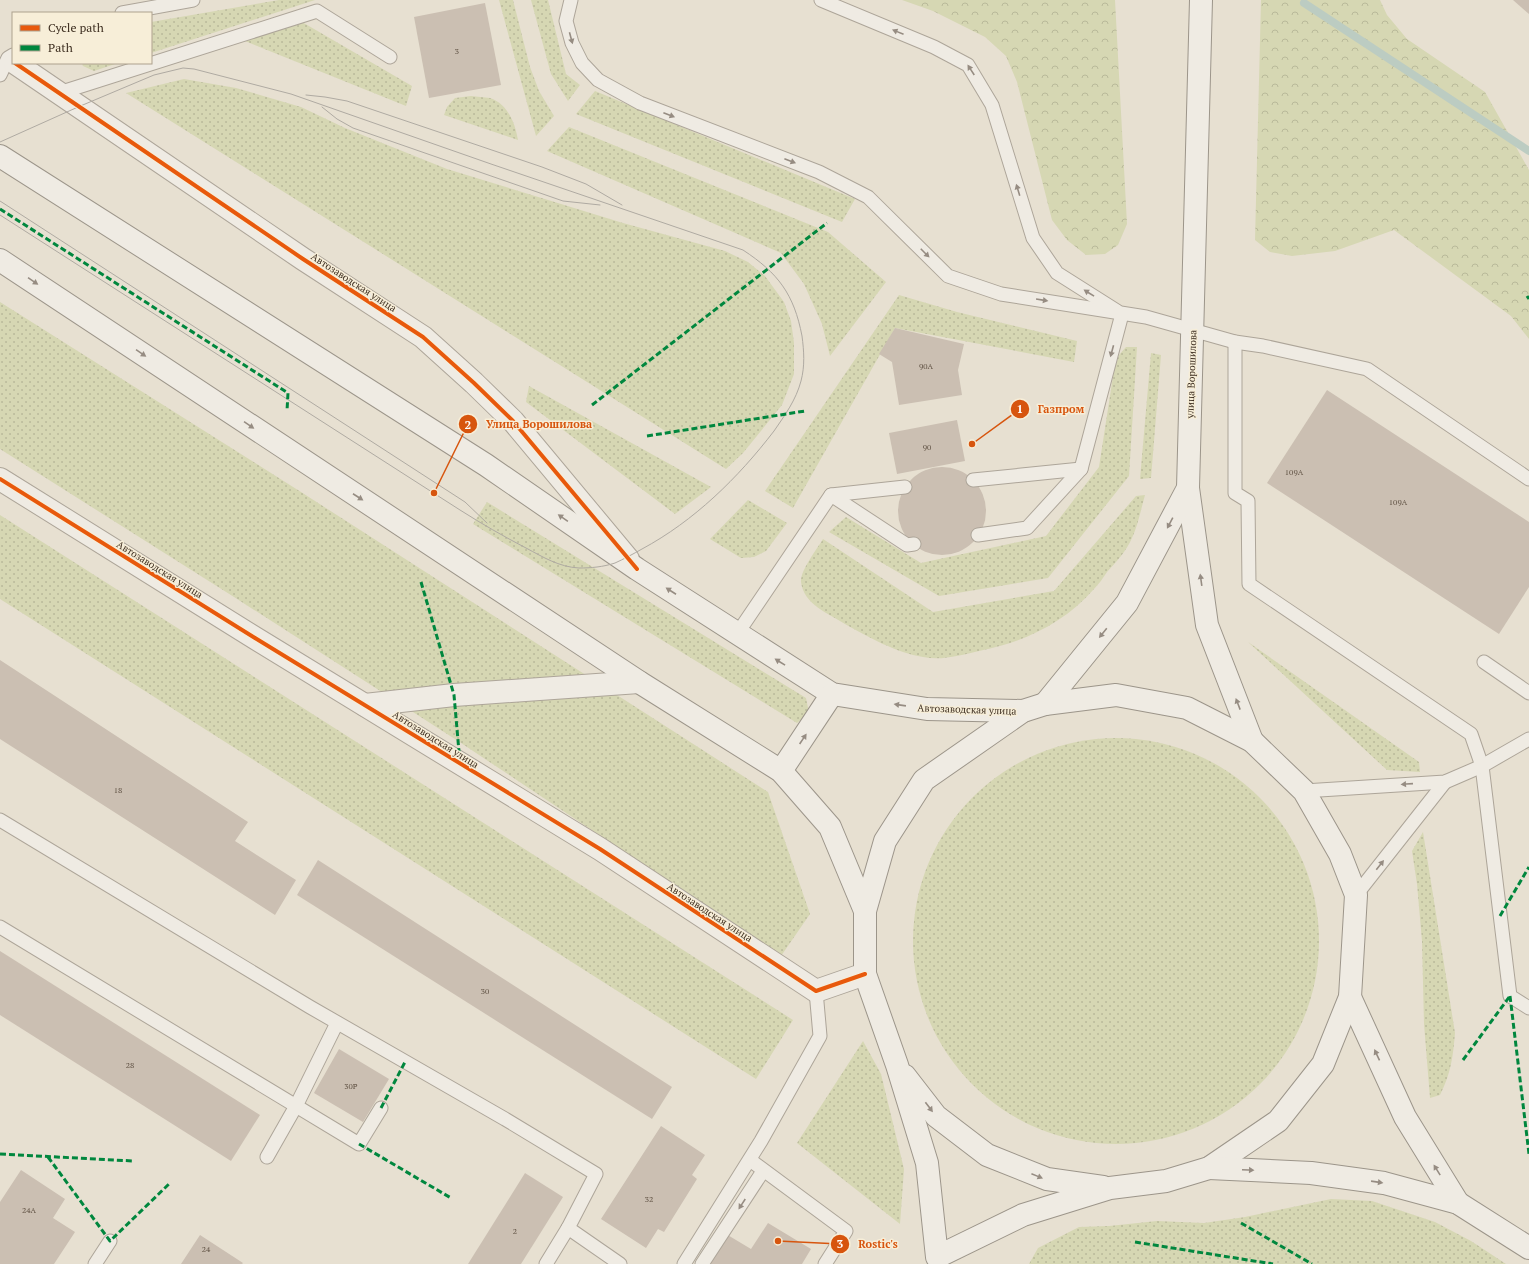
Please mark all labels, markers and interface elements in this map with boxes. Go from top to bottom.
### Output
legend [12,12,152,64]
text: Cycle path [48,20,104,35]
one-way arrow [892,29,903,35]
one-way arrow [568,32,574,44]
text: Path [48,40,73,55]
house number: 3 [455,46,459,56]
one-way arrow [967,65,975,75]
one-way arrow [663,112,675,118]
one-way arrow [785,159,797,165]
one-way arrow [1015,184,1021,196]
one-way arrow [920,248,930,257]
street label: Автозаводская улица [309,250,399,315]
one-way arrow [27,278,38,285]
one-way arrow [1083,289,1094,297]
one-way arrow [1035,298,1048,304]
street label: улица Ворошилова [1183,330,1200,420]
one-way arrow [1109,346,1115,358]
one-way arrow [136,349,146,357]
house number: 90А [919,361,934,371]
callout: Газпром [1010,397,1092,420]
text: 1 [1017,401,1023,416]
text: Газпром [1038,402,1084,416]
callout: Улица Ворошилова [458,413,600,436]
text: 2 [465,417,472,432]
text: Улица Ворошилова [486,417,592,431]
one-way arrow [244,421,254,429]
house number: 90 [923,442,931,452]
house number: 109А [1285,467,1304,477]
one-way arrow [353,493,363,501]
house number: 109А [1389,497,1408,507]
one-way arrow [558,514,569,522]
one-way arrow [1166,517,1173,528]
street label: Автозаводская улица [114,538,205,601]
one-way arrow [1198,574,1204,587]
one-way arrow [665,588,677,595]
one-way arrow [1098,628,1107,639]
one-way arrow [774,658,786,665]
one-way arrow [1234,698,1240,710]
street label: Автозаводская улица [917,701,1017,718]
one-way arrow [894,702,906,708]
street label: Автозаводская улица [390,708,481,771]
one-way arrow [799,733,807,744]
one-way arrow [1401,781,1413,788]
house number: 18 [114,785,122,795]
one-way arrow [1376,859,1384,870]
street label: Автозаводская улица [665,880,755,945]
house number: 30 [481,986,489,996]
one-way arrow [1373,1049,1379,1061]
house number: 28 [126,1060,134,1070]
house number: 30Р [344,1081,358,1091]
one-way arrow [925,1101,933,1112]
one-way arrow [1433,1165,1441,1175]
one-way arrow [1242,1167,1255,1173]
one-way arrow [1032,1173,1044,1179]
one-way arrow [1371,1179,1383,1185]
house number: 32 [645,1194,653,1204]
one-way arrow [738,1199,746,1209]
house number: 24А [22,1205,37,1215]
house number: 2 [513,1226,517,1236]
callout: Rostic's [830,1232,905,1255]
text: 3 [837,1236,844,1251]
text: Rostic's [858,1237,898,1251]
house number: 24 [202,1244,211,1254]

